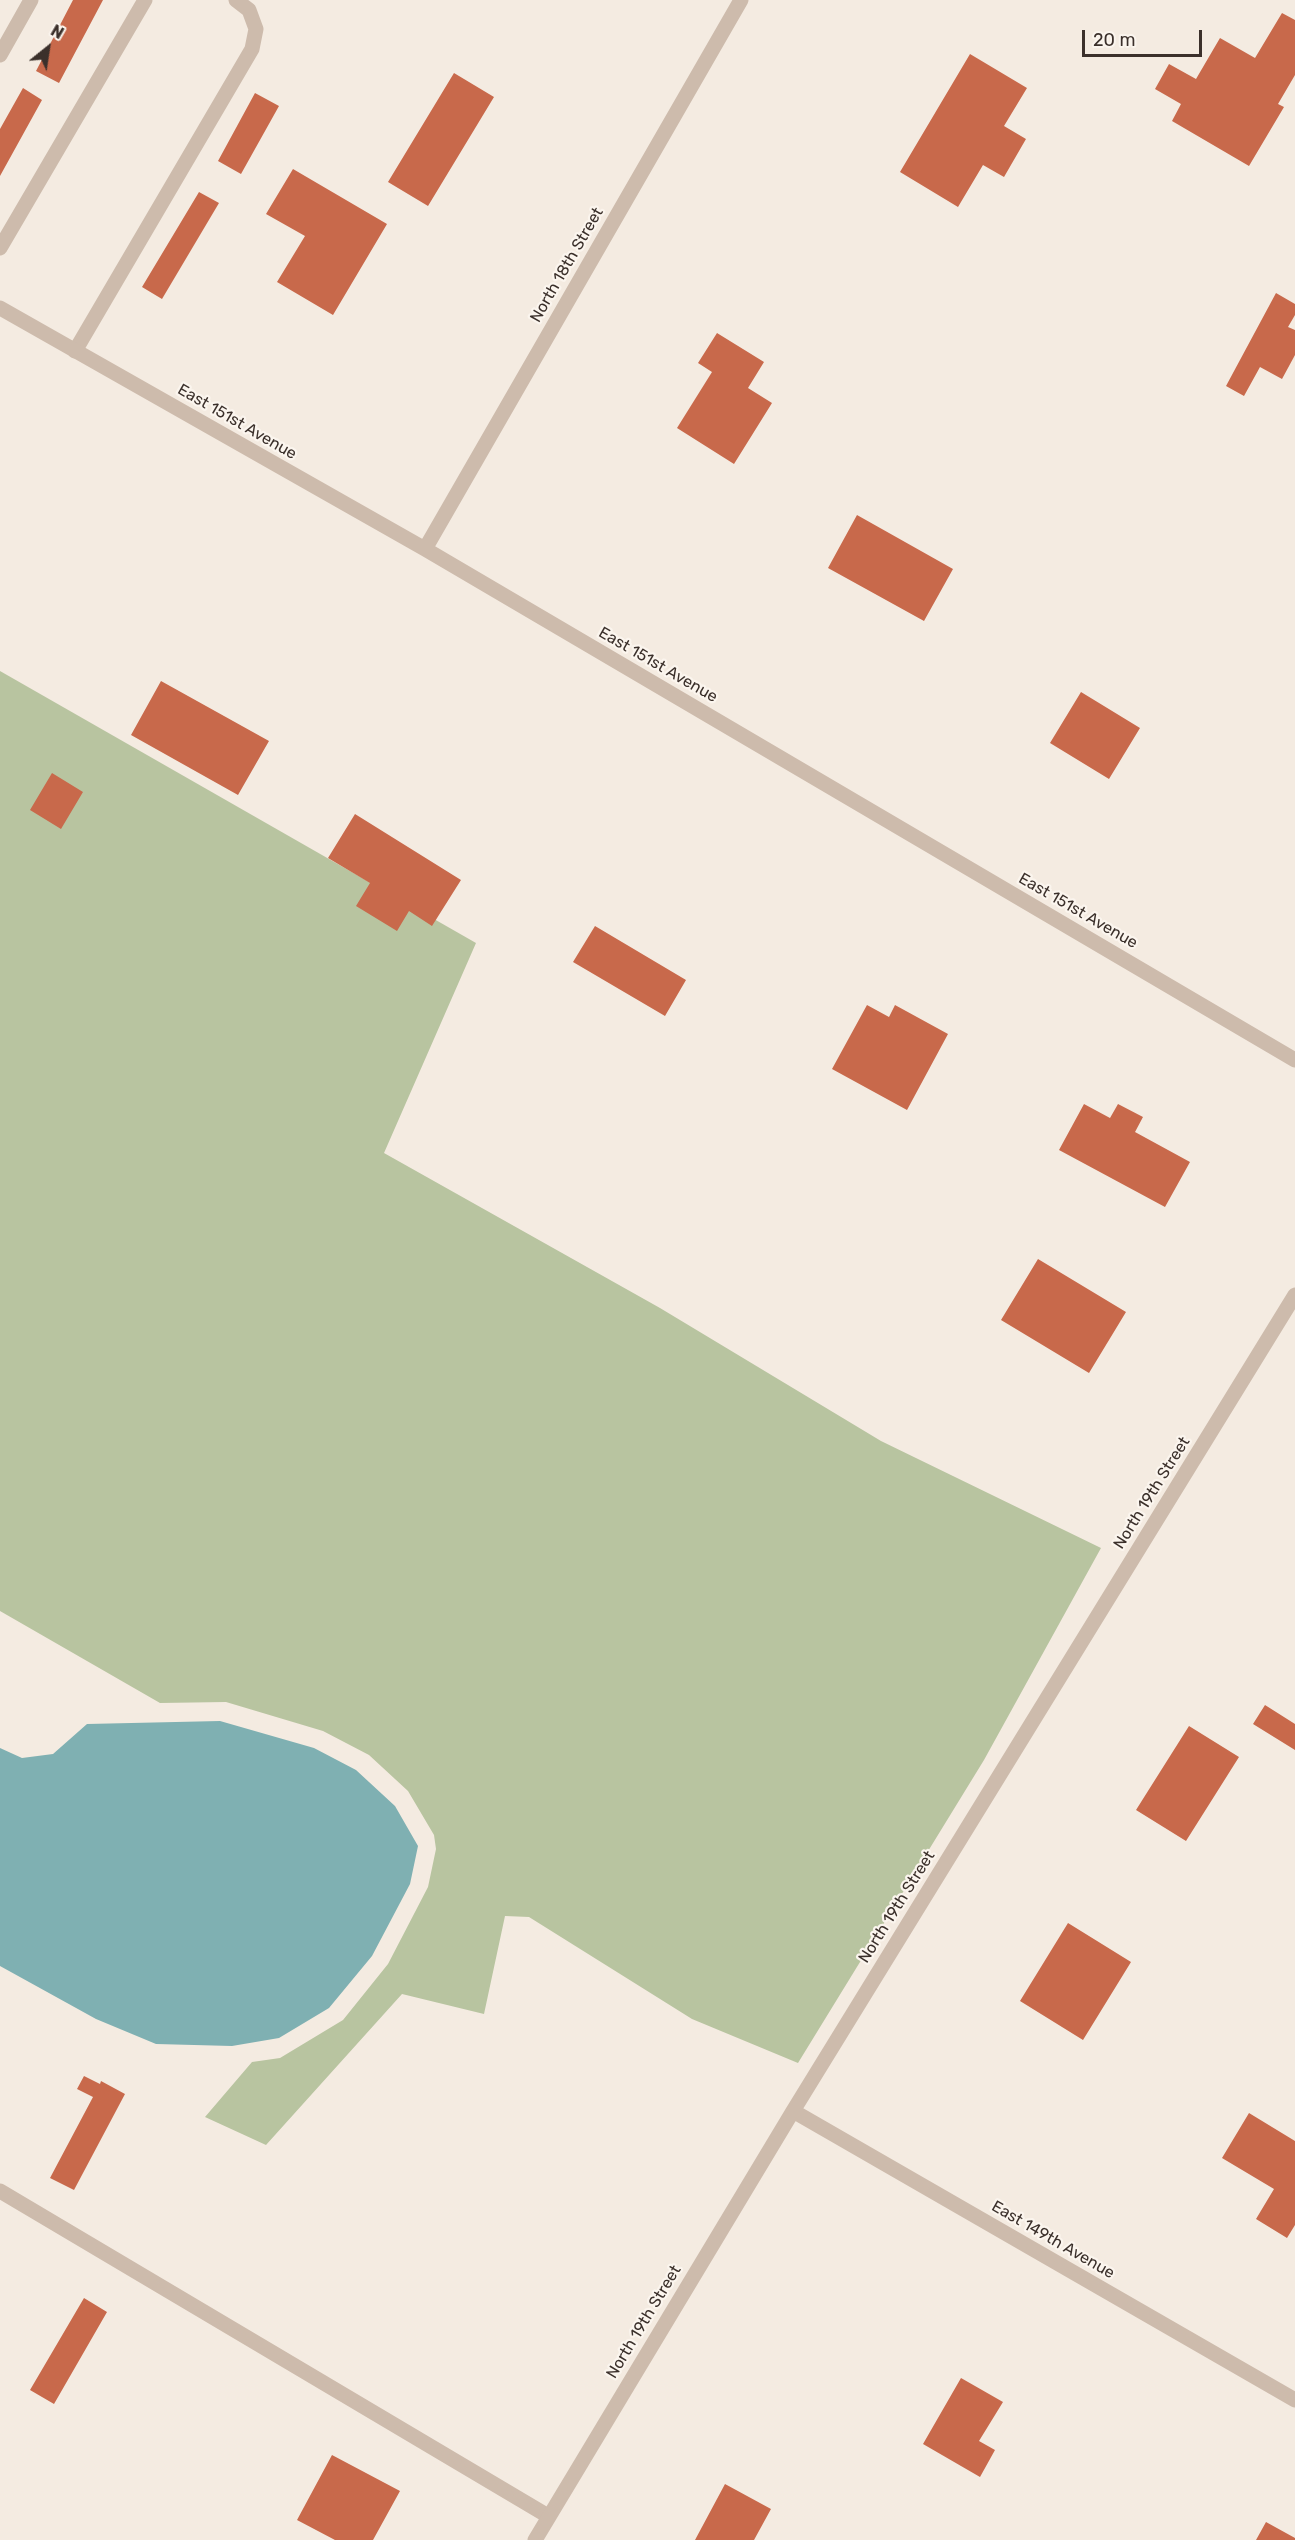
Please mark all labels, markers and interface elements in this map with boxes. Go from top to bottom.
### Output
north arrow [18,18,78,78]
scale bar [1085,18,1205,56]
text: N [48,21,67,43]
text: 20 m [1093,29,1135,51]
street label: North 18th Street [526,204,608,326]
street label: East 151st Avenue [174,380,300,464]
street label: East 151st Avenue [595,623,721,707]
street label: East 151st Avenue [1015,869,1141,953]
street label: North 19th Street [1110,1433,1194,1553]
street label: North 19th Street [855,1847,939,1967]
street label: East 149th Avenue [988,2197,1118,2283]
street label: North 19th Street [603,2262,685,2382]

